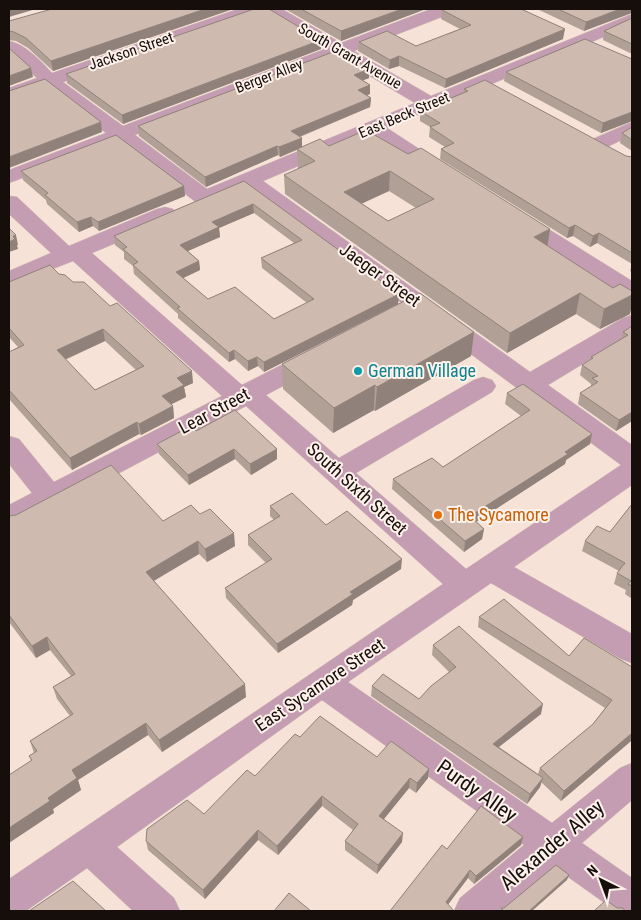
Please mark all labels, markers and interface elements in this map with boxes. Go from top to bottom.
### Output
street label: South Grant Avenue [295,19,405,93]
street label: Jackson Street [86,28,176,74]
street label: Berger Alley [233,55,305,97]
street label: East Beck Street [356,88,452,142]
street label: Jaeger Street [336,238,425,311]
place label: German Village [368,360,476,381]
marker: German Village [352,365,364,377]
street label: Lear Street [175,383,253,438]
street label: South Sixth Street [303,438,412,539]
place label: The Sycamore [448,504,549,525]
marker: The Sycamore [432,509,444,521]
street label: East Sycamore Street [251,634,388,736]
street label: Purdy Alley [432,755,522,827]
street label: Alexander Alley [495,795,609,895]
north arrow [576,855,626,905]
text: N [584,862,601,879]

